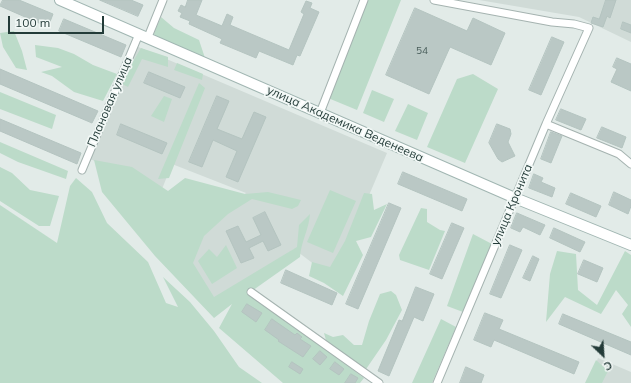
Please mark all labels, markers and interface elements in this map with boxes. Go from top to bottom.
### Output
scale bar [10,8,106,34]
text: 100 m [15,15,50,30]
house number: 54 [416,45,428,57]
street label: Плановая улица [85,55,135,149]
street label: улица Академика Веденеева [264,83,426,165]
street label: улица Кронита [488,162,536,248]
north arrow [583,335,623,375]
text: С [602,358,614,374]

